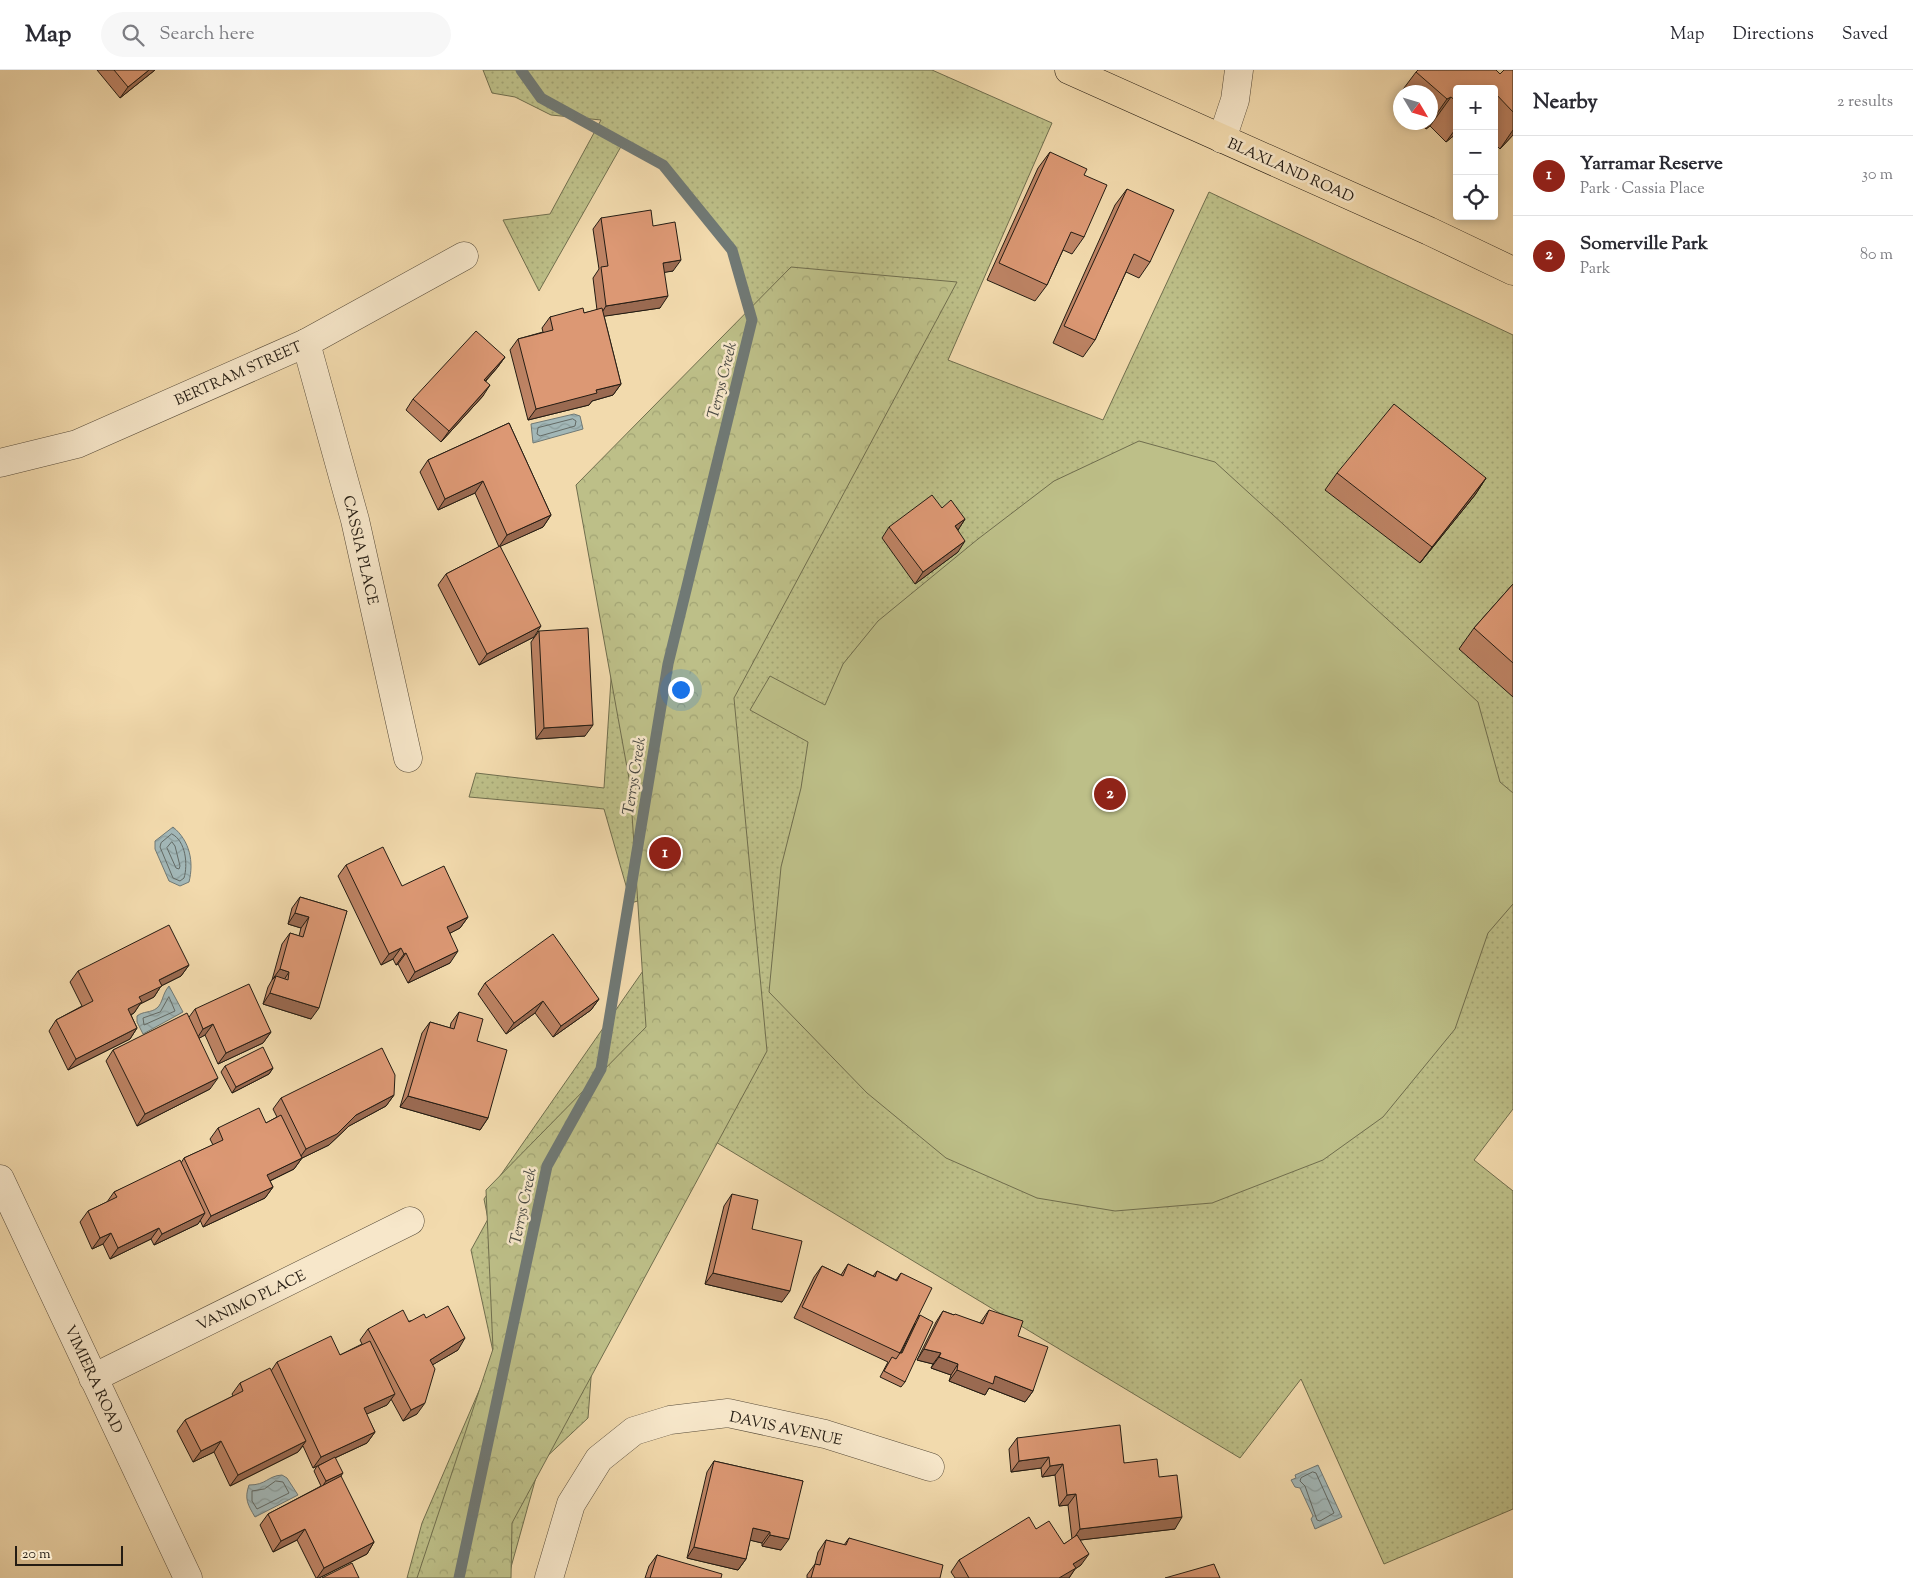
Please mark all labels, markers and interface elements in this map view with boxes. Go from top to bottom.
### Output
search box [101,12,451,57]
text: Map [25,18,71,52]
icon: search [119,21,147,49]
text: Search here [159,21,255,48]
text: Map [1670,22,1705,48]
text: Directions [1733,22,1814,48]
text: Saved [1842,22,1888,48]
north arrow [1393,85,1438,130]
map controls [1453,85,1498,220]
button: + [1453,85,1498,130]
text: Nearby [1533,88,1598,118]
text: 2 results [1837,91,1893,114]
button: − [1453,130,1498,175]
street label: BLAXLAND ROAD [1224,134,1357,209]
text: Yarramar Reserve [1580,151,1723,178]
text: 1 [1546,164,1552,187]
text: 30 m [1862,164,1893,187]
button: locate [1453,175,1498,220]
text: Park · Cassia Place [1580,178,1705,201]
text: Somerville Park [1580,231,1708,258]
text: 2 [1545,244,1553,267]
text: 80 m [1860,244,1893,267]
text: Park [1580,258,1611,281]
street label: BERTRAM STREET [172,337,306,412]
water label: Terrys Creek [703,340,744,421]
street label: CASSIA PLACE [337,494,382,607]
your location [668,677,694,703]
water label: Terrys Creek [618,736,653,817]
pin: 2 [1094,775,1126,813]
pin: 1 [649,834,681,872]
water label: Terrys Creek [505,1166,544,1247]
street label: VANIMO PLACE [194,1266,310,1337]
street label: VIMIERA ROAD [58,1322,127,1437]
street label: DAVIS AVENUE [727,1407,844,1452]
scale bar [15,1543,122,1566]
text: 20 m [22,1545,51,1565]

